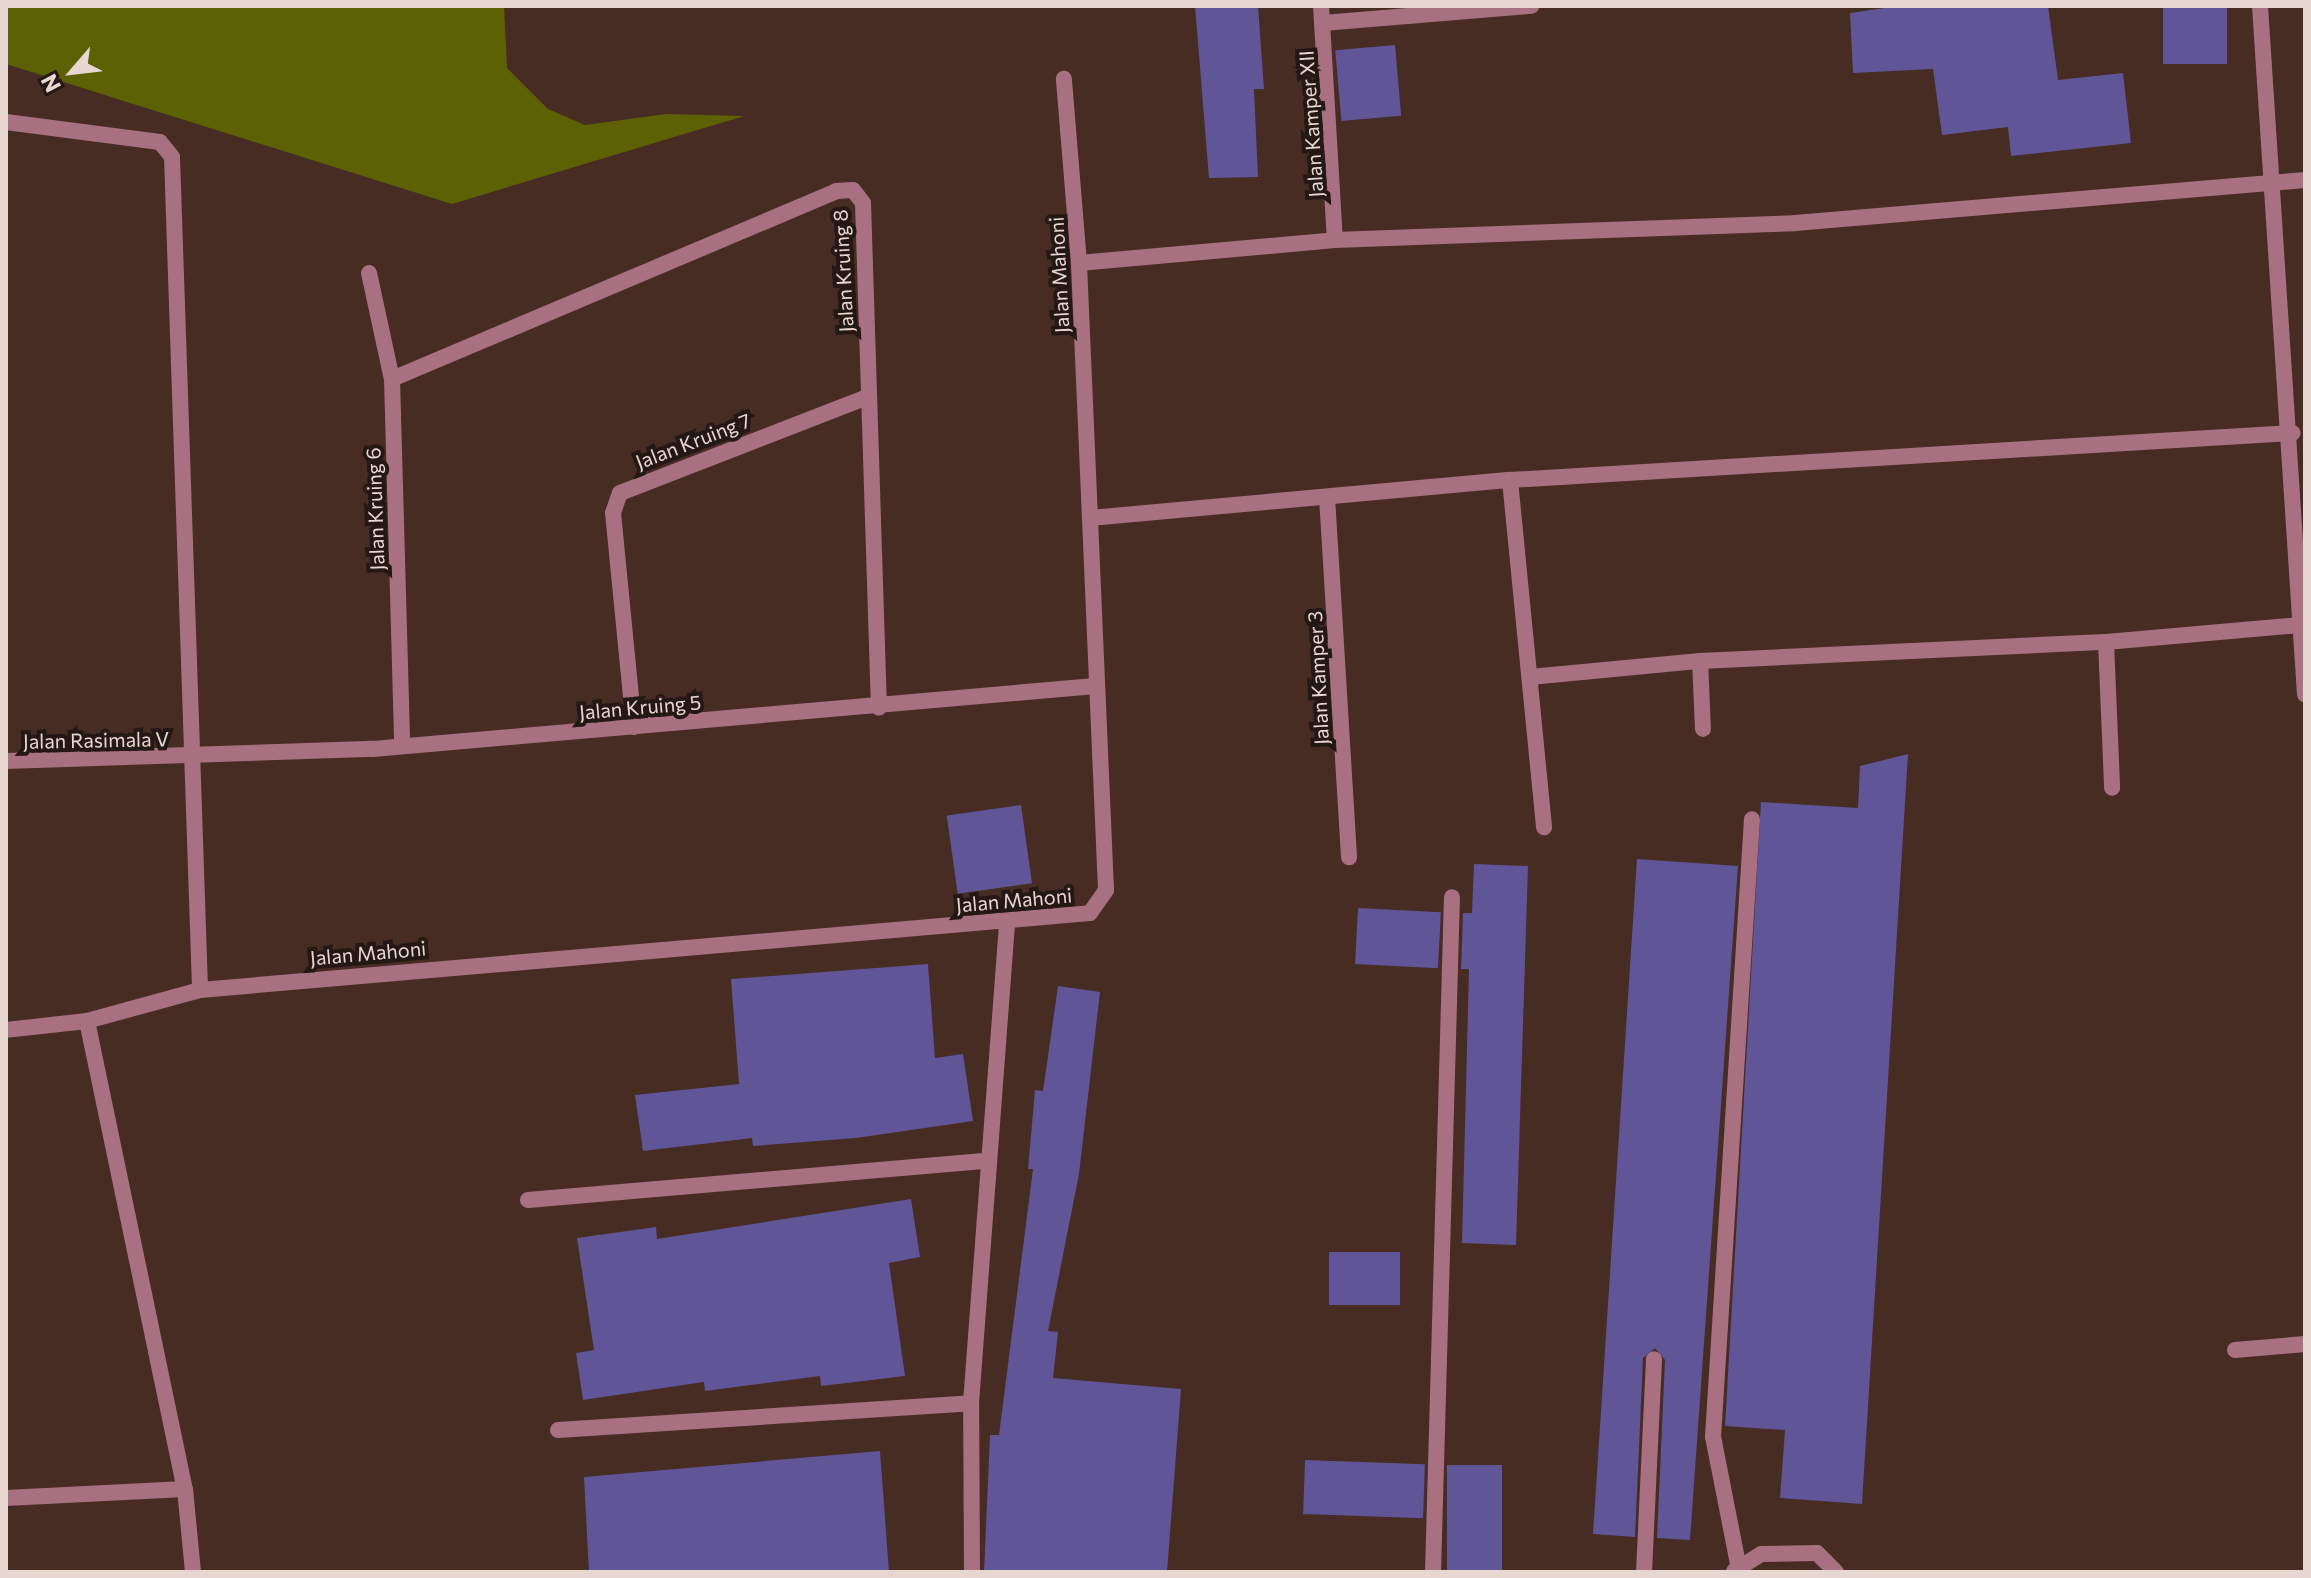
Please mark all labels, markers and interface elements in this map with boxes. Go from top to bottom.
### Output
north arrow [32,32,112,112]
street label: Jalan Kamper XII [1294,50,1328,198]
text: N [35,70,66,97]
street label: Jalan Kruing 8 [828,209,858,333]
street label: Jalan Mahoni [1044,216,1074,334]
street label: Jalan Kruing 7 [632,408,754,474]
street label: Jalan Kruing 6 [361,447,389,571]
street label: Jalan Kamper 3 [1303,610,1333,746]
street label: Jalan Kruing 5 [578,690,702,724]
street label: Jalan Rasimala V [23,727,169,753]
street label: Jalan Mahoni [955,883,1073,917]
street label: Jalan Mahoni [309,936,427,970]

